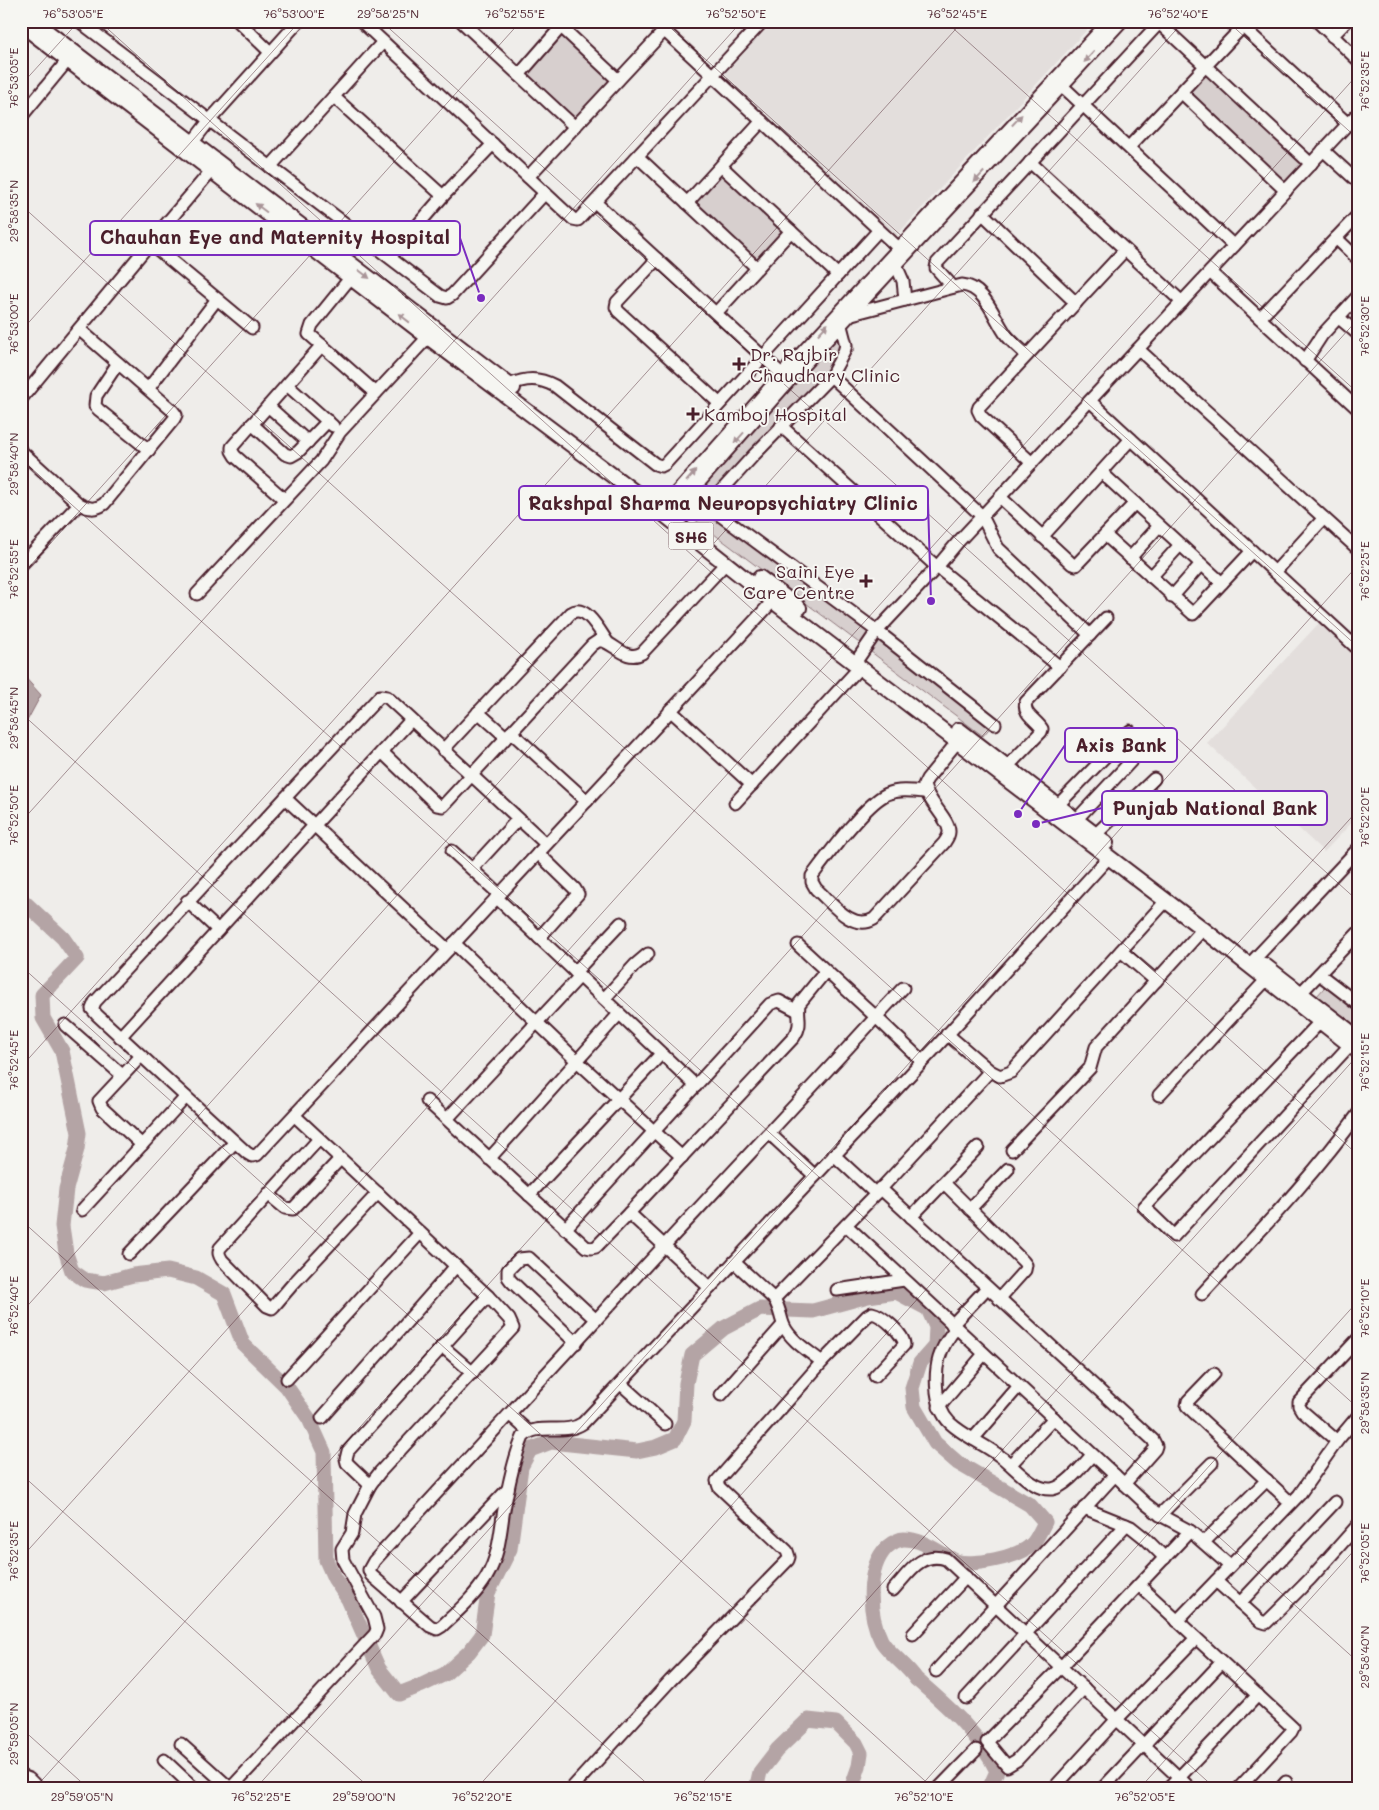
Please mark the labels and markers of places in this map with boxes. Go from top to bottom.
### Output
callout: Chauhan Eye and Maternity Hospital [90,221,460,255]
place label: Dr. Rajbir Chaudhary Clinic [750,342,900,387]
marker: Dr. Rajbir Chaudhary Clinic [732,357,746,371]
place label: Kamboj Hospital [704,402,847,426]
marker: Kamboj Hospital [686,407,700,421]
callout: Rakshpal Sharma Neuropsychiatry Clinic [519,486,928,520]
place label: Saini Eye Care Centre [743,559,855,604]
marker: Saini Eye Care Centre [859,574,873,588]
callout: Axis Bank [1065,728,1177,762]
callout: Punjab National Bank [1102,791,1327,825]

